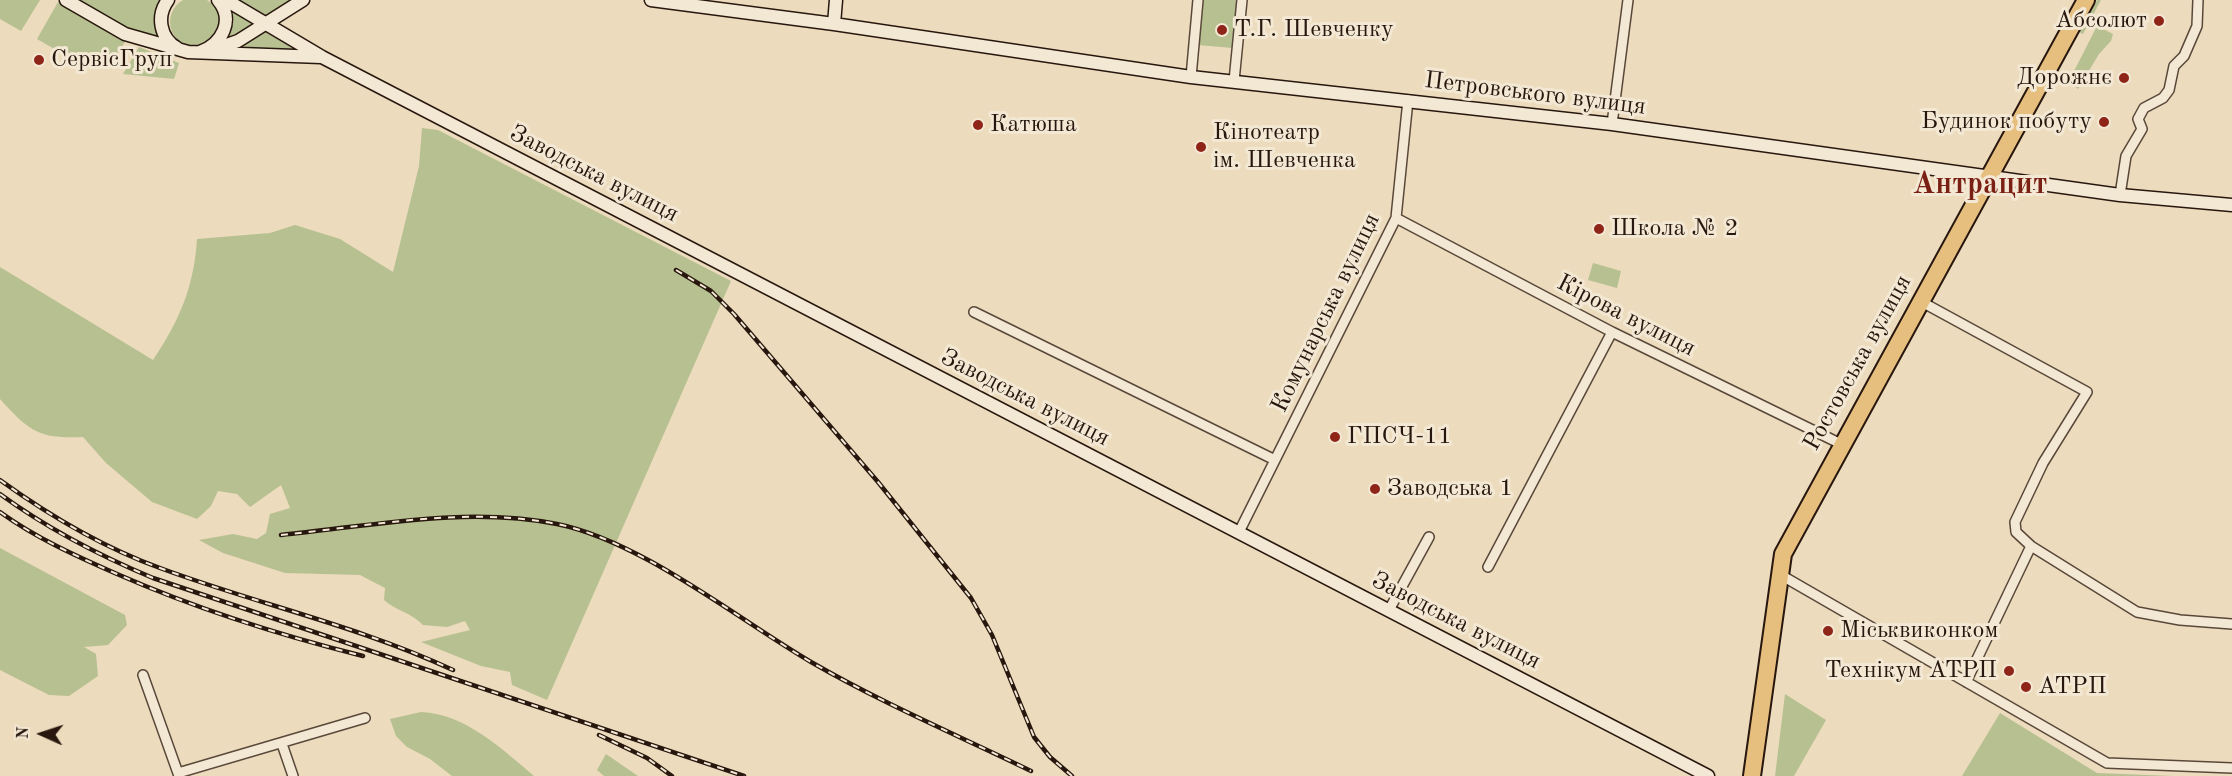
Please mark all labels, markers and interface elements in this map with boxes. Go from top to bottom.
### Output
place label: Абсолют [2055,7,2147,35]
marker: Абсолют [2152,14,2166,28]
place label: Т.Г. Шевченку [1234,16,1394,44]
marker: Т.Г. Шевченку [1215,23,1229,37]
place label: СервісГруп [51,46,172,74]
marker: СервісГруп [32,53,46,67]
place label: Дорожнє [2017,64,2112,92]
street label: Петровського вулиця [1423,66,1647,122]
marker: Дорожнє [2117,71,2131,85]
place label: Будинок побуту [1921,108,2092,136]
place label: Катюша [990,111,1077,139]
marker: Будинок побуту [2097,115,2111,129]
marker: Катюша [971,118,985,132]
street label: Заводська вулиця [505,119,683,229]
place label: Кінотеатр ім. Шевченка [1213,119,1356,175]
marker: Кінотеатр ім. Шевченка [1194,140,1208,154]
district label: Антрацит [1913,167,2047,203]
street label: Комунарська вулиця [1265,209,1387,417]
place label: Школа № 2 [1611,215,1738,243]
marker: Школа № 2 [1592,222,1606,236]
street label: Кірова вулиця [1552,269,1700,363]
street label: Ростовська вулиця [1798,270,1918,456]
street label: Заводська вулиця [936,343,1114,453]
place label: ГПСЧ-11 [1347,423,1452,451]
marker: ГПСЧ-11 [1328,430,1342,444]
place label: Заводська 1 [1387,475,1513,503]
marker: Заводська 1 [1368,482,1382,496]
street label: Заводська вулиця [1367,566,1545,676]
place label: Міськвиконком [1840,617,1998,645]
marker: Міськвиконком [1821,624,1835,638]
place label: Технікум АТРП [1824,657,1997,685]
marker: Технікум АТРП [2002,664,2016,678]
place label: АТРП [2038,673,2107,701]
marker: АТРП [2019,680,2033,694]
north arrow [12,704,72,764]
text: N [16,727,32,740]

